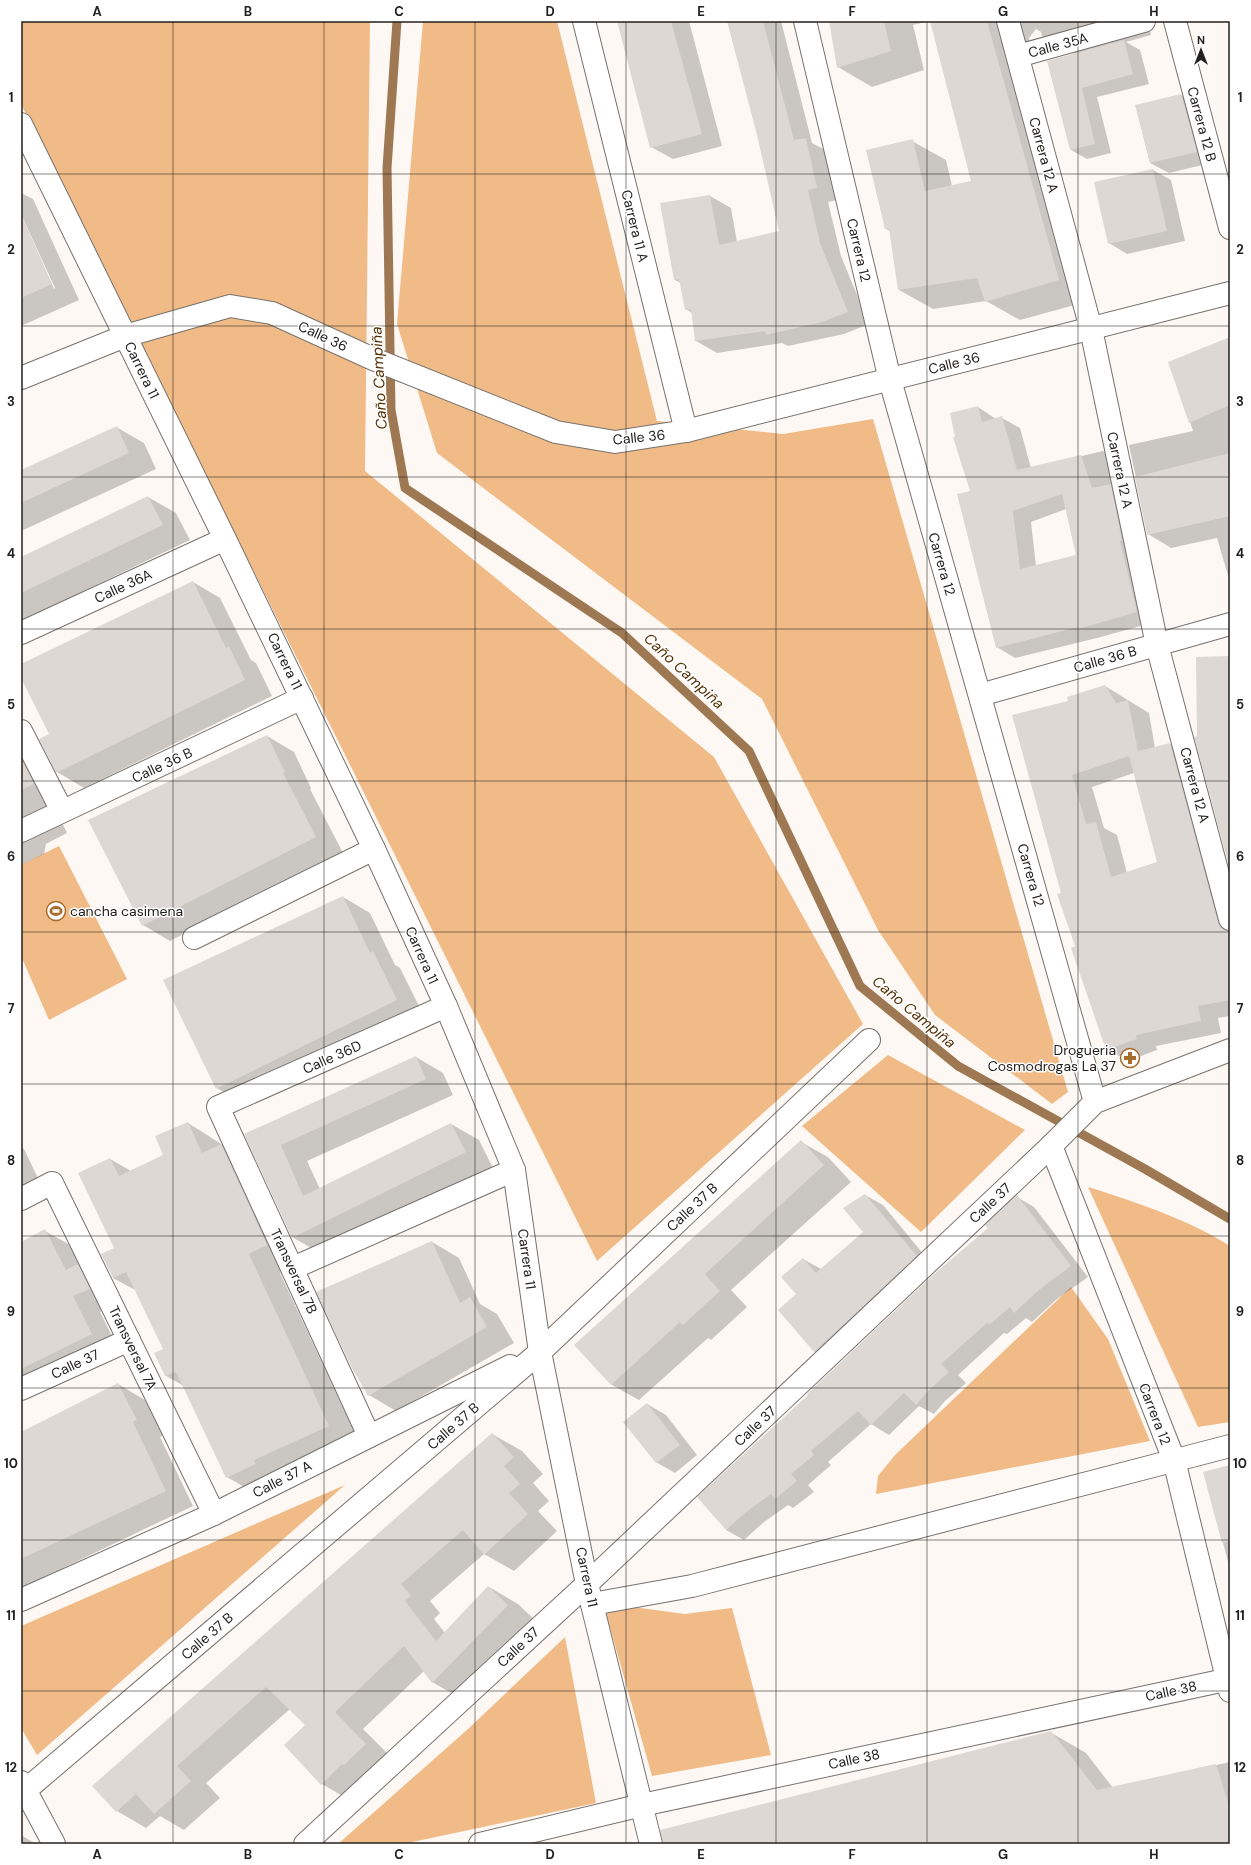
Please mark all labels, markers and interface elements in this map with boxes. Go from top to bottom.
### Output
text: A [92,3,102,20]
text: B [244,3,252,20]
text: C [394,3,404,20]
text: D [545,3,555,20]
text: E [697,3,705,20]
text: F [848,3,856,20]
text: G [998,3,1008,20]
text: H [1149,3,1159,20]
street label: Calle 35A [1026,28,1090,62]
north arrow [1181,30,1221,70]
text: N [1197,33,1205,47]
street label: Carrera 12 B [1183,85,1221,163]
text: 1 [9,89,13,106]
text: 1 [1238,89,1242,106]
street label: Carrera 12 A [1025,115,1063,195]
street label: Carrera 11 A [617,188,653,264]
street label: Carrera 12 [843,216,875,284]
text: 2 [7,241,15,258]
text: 2 [1236,241,1244,258]
street label: Calle 36 [295,317,351,355]
water label: Caño Campiña [366,326,392,430]
street label: Carrera 11 [121,339,163,401]
street label: Calle 36 [926,348,982,378]
text: 3 [7,393,15,410]
text: 3 [1236,393,1244,410]
street label: Calle 36 [612,425,666,449]
street label: Carrera 12 A [1103,430,1137,510]
street label: Carrera 12 [924,530,960,598]
text: 4 [7,545,15,562]
text: 4 [1236,545,1244,562]
street label: Calle 36A [91,565,155,607]
water label: Caño Campiña [640,629,728,713]
street label: Carrera 11 [264,630,306,692]
street label: Calle 36 B [1071,641,1139,677]
text: 5 [7,696,15,713]
text: 5 [1236,696,1244,713]
street label: Calle 36 B [129,743,195,787]
street label: Carrera 12 A [1176,745,1214,825]
street label: Carrera 12 [1013,841,1049,909]
text: 6 [7,848,15,865]
text: 6 [1236,848,1244,865]
sports icon: cancha casimena [45,900,67,922]
place label: cancha casimena [70,902,183,920]
street label: Carrera 11 [401,923,443,987]
water label: Caño Campiña [868,971,960,1053]
text: 7 [8,1000,15,1017]
text: 7 [1237,1000,1244,1017]
street label: Calle 36D [300,1036,364,1078]
place label: Drogueria Cosmodrogas La 37 [988,1041,1116,1075]
pharmacy icon: Drogueria Cosmodrogas La 37 [1119,1047,1141,1069]
text: 8 [7,1152,15,1169]
text: 8 [1236,1152,1244,1169]
street label: Calle 37 B [663,1179,721,1235]
street label: Calle 37 [965,1179,1015,1227]
street label: Transversal 7B [266,1225,322,1317]
street label: Carrera 11 [514,1228,540,1290]
text: 9 [7,1303,15,1320]
street label: Transversal 7A [105,1303,161,1393]
text: 9 [1236,1303,1244,1320]
street label: Calle 37 [48,1345,102,1383]
street label: Carrera 12 [1135,1381,1175,1447]
street label: Calle 37 B [423,1398,483,1454]
street label: Calle 37 [730,1402,780,1450]
text: 10 [4,1455,18,1472]
text: 10 [1233,1455,1247,1472]
street label: Calle 37 A [249,1456,315,1502]
street label: Carrera 11 [572,1545,602,1609]
text: 11 [6,1607,16,1624]
text: 11 [1235,1607,1245,1624]
street label: Calle 37 B [177,1608,237,1664]
street label: Calle 37 [493,1623,543,1671]
street label: Calle 38 [1144,1677,1198,1705]
street label: Calle 38 [827,1745,881,1773]
text: 12 [5,1759,17,1776]
text: 12 [1234,1759,1246,1776]
text: A [92,1846,102,1863]
text: B [244,1846,252,1863]
text: C [394,1846,404,1863]
text: D [545,1846,555,1863]
text: E [697,1846,705,1863]
text: F [848,1846,856,1863]
text: G [998,1846,1008,1863]
text: H [1149,1846,1159,1863]

